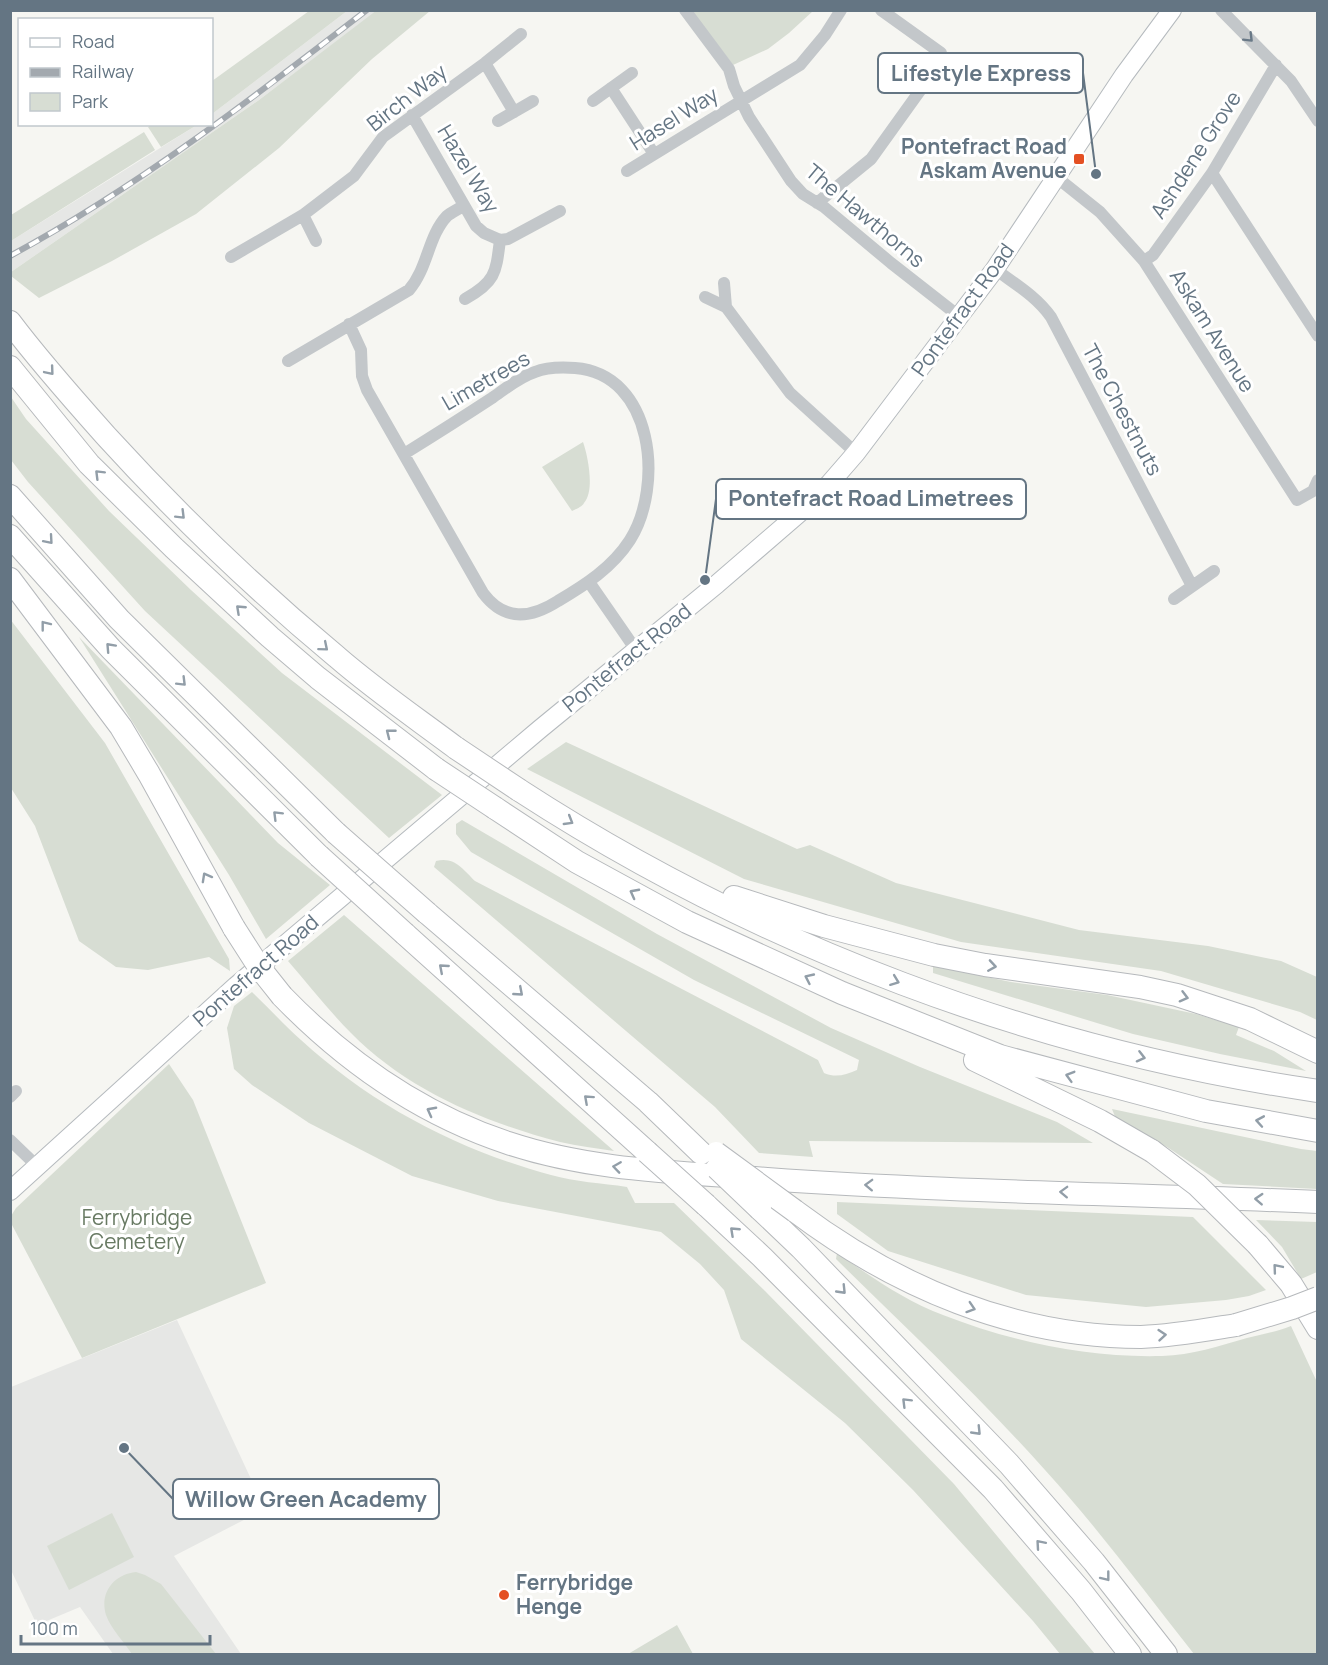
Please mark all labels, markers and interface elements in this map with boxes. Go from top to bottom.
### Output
legend [18,18,213,126]
text: Road [72,29,115,53]
one-way arrow [1241,30,1252,41]
callout: Lifestyle Express [878,53,1083,93]
street label: Birch Way [361,57,452,137]
text: Lifestyle Express [891,58,1071,88]
text: Railway [72,59,134,83]
street label: Hasel Way [624,80,723,156]
street label: Ashdene Grove [1143,85,1247,224]
text: Park [72,89,109,113]
street label: Hazel Way [431,119,506,218]
place label: Pontefract Road Askam Avenue [901,132,1067,184]
marker: Pontefract Road Askam Avenue [1072,152,1086,166]
street label: The Hawthorns [800,157,931,273]
street label: Pontefract Road [904,237,1020,382]
street label: Askam Avenue [1164,264,1262,397]
street label: The Chestnuts [1076,339,1169,480]
street label: Limetrees [437,344,534,417]
one-way arrow [43,364,54,375]
one-way arrow [95,470,106,481]
callout: Pontefract Road Limetrees [716,479,1026,519]
text: Pontefract Road Limetrees [728,483,1014,513]
one-way arrow [175,508,185,519]
one-way arrow [42,533,53,544]
street label: Pontefract Road [556,597,697,718]
one-way arrow [236,605,247,616]
one-way arrow [42,621,53,632]
one-way arrow [317,640,328,651]
one-way arrow [106,644,117,655]
one-way arrow [175,674,186,685]
one-way arrow [386,730,397,741]
one-way arrow [274,811,285,822]
one-way arrow [563,814,573,826]
one-way arrow [202,873,213,883]
one-way arrow [630,889,640,900]
street label: Pontefract Road [187,908,324,1033]
one-way arrow [987,960,996,972]
one-way arrow [440,964,450,975]
one-way arrow [805,974,816,986]
one-way arrow [888,974,899,986]
one-way arrow [512,985,523,996]
one-way arrow [1178,990,1189,1002]
one-way arrow [1136,1049,1146,1062]
one-way arrow [1065,1071,1076,1083]
one-way arrow [584,1095,595,1106]
one-way arrow [427,1107,438,1118]
one-way arrow [1255,1115,1265,1128]
one-way arrow [612,1162,622,1174]
one-way arrow [865,1178,874,1191]
one-way arrow [1060,1186,1069,1199]
one-way arrow [1255,1193,1264,1206]
park label: Ferrybridge Cemetery [82,1203,192,1255]
one-way arrow [730,1227,741,1238]
one-way arrow [1273,1264,1284,1275]
one-way arrow [834,1283,845,1294]
one-way arrow [965,1301,976,1313]
one-way arrow [1158,1329,1167,1342]
one-way arrow [903,1399,914,1410]
one-way arrow [970,1424,981,1434]
callout: Willow Green Academy [173,1479,439,1519]
text: Willow Green Academy [185,1484,428,1514]
one-way arrow [1036,1540,1047,1550]
place label: Ferrybridge Henge [516,1568,633,1620]
one-way arrow [1099,1570,1110,1581]
marker: Ferrybridge Henge [497,1588,511,1602]
scale bar [21,1608,210,1646]
text: 100 m [30,1616,78,1640]

